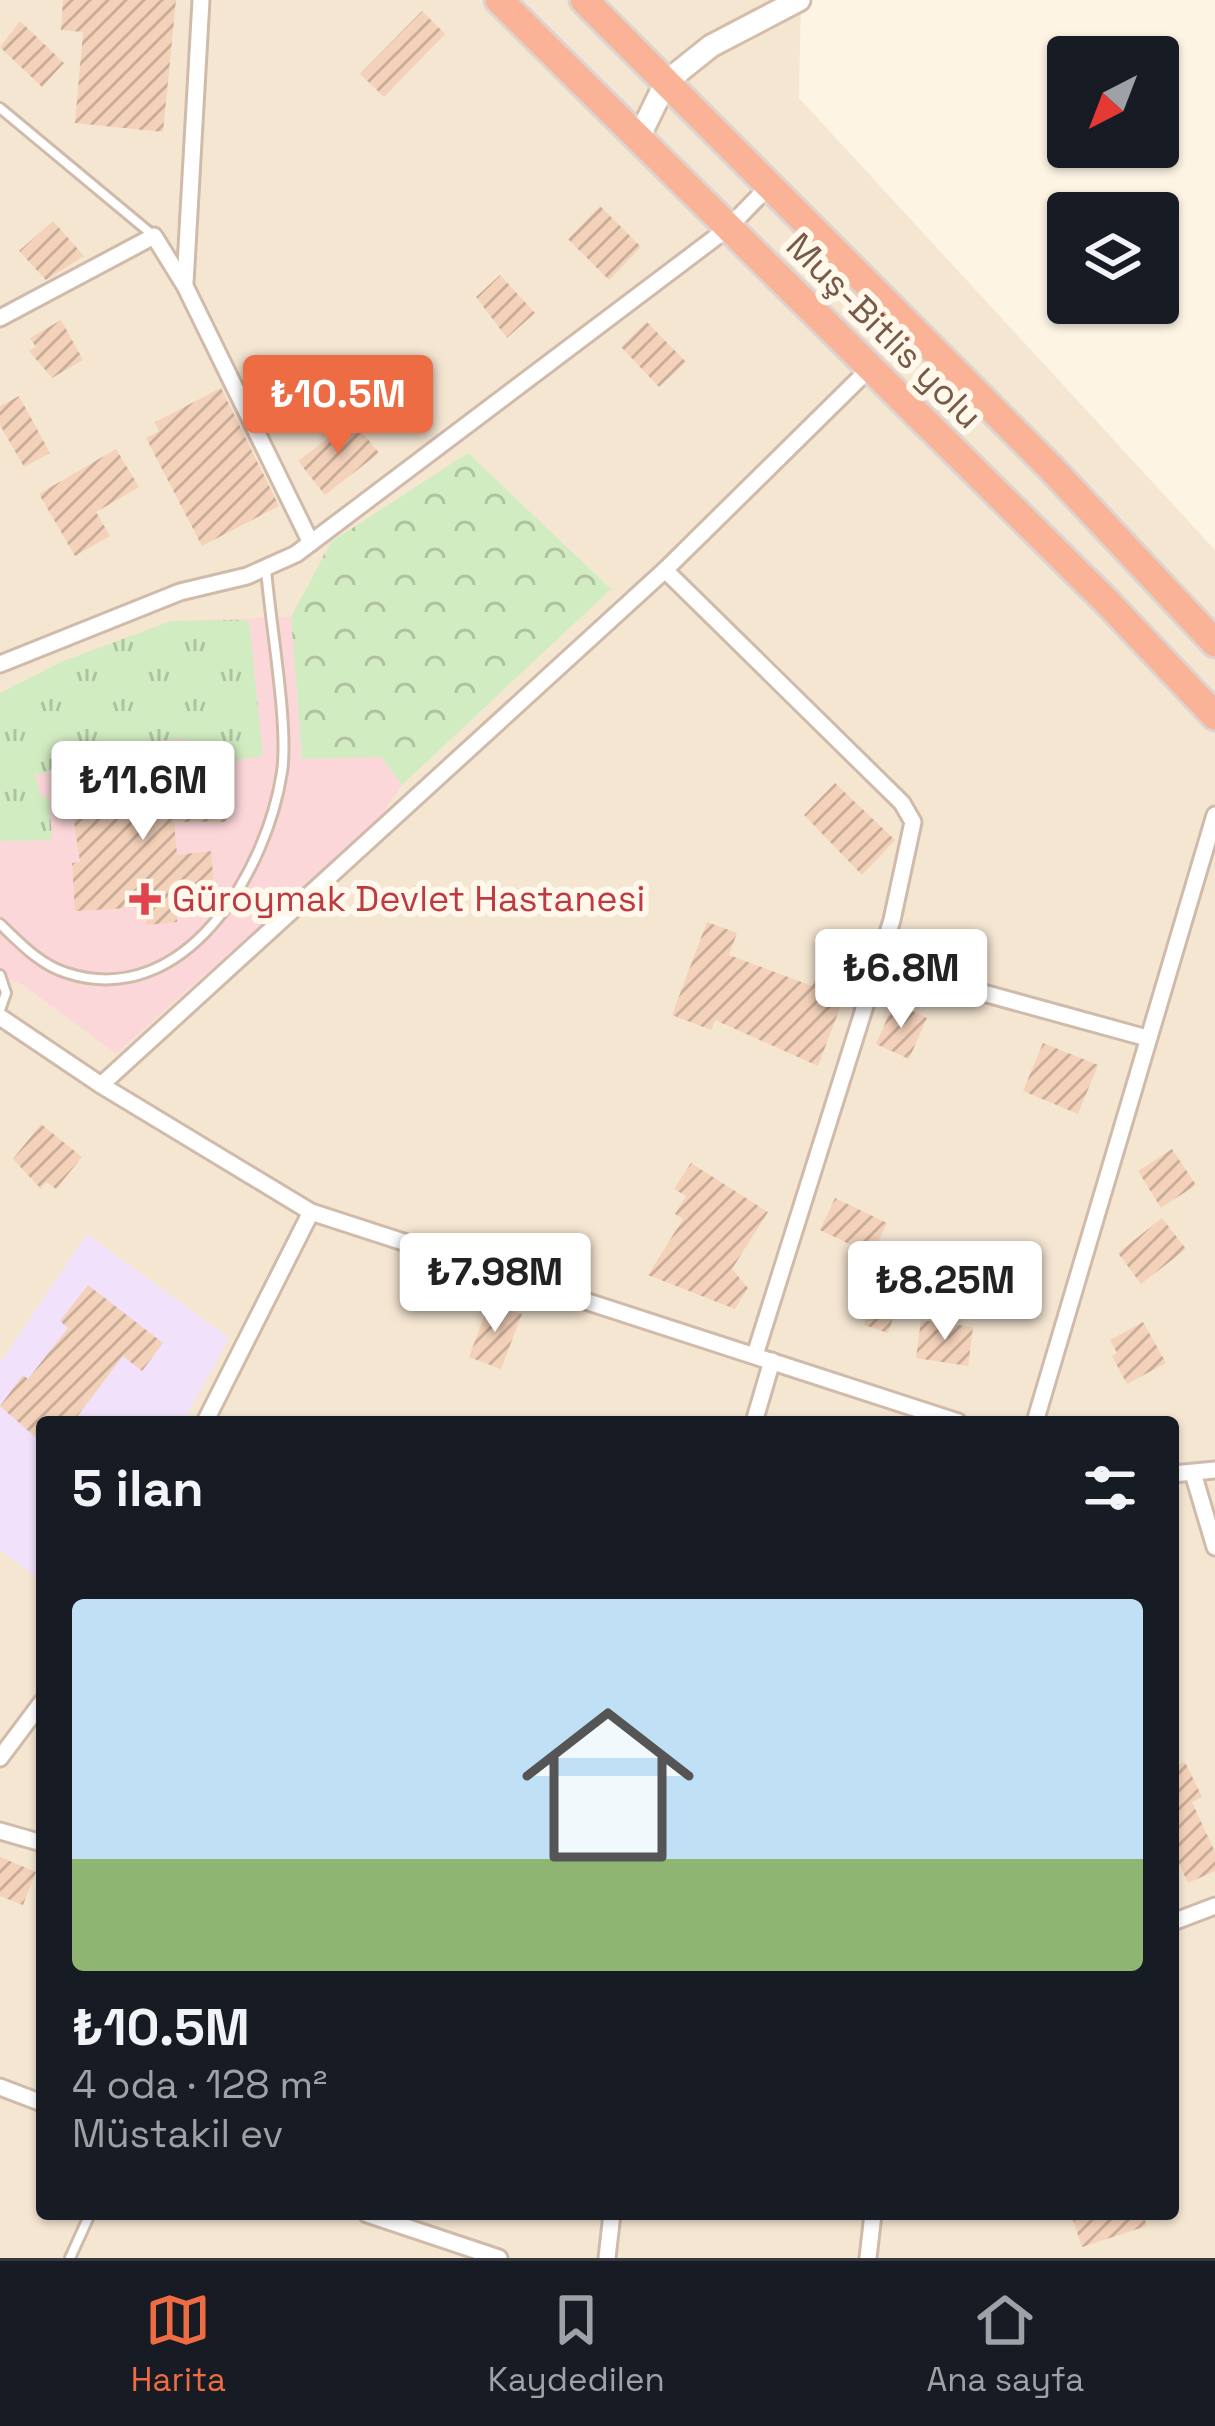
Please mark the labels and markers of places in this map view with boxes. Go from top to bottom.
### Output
pin: ₺10.5M [240,355,436,457]
pin: ₺11.6M [45,741,241,843]
place label: Güroymak Devlet Hastanesi [172,876,645,922]
marker: Güroymak Devlet Hastanesi [129,883,161,915]
pin: ₺6.8M [817,929,985,1031]
pin: ₺7.98M [397,1233,593,1335]
pin: ₺8.25M [847,1241,1043,1343]

